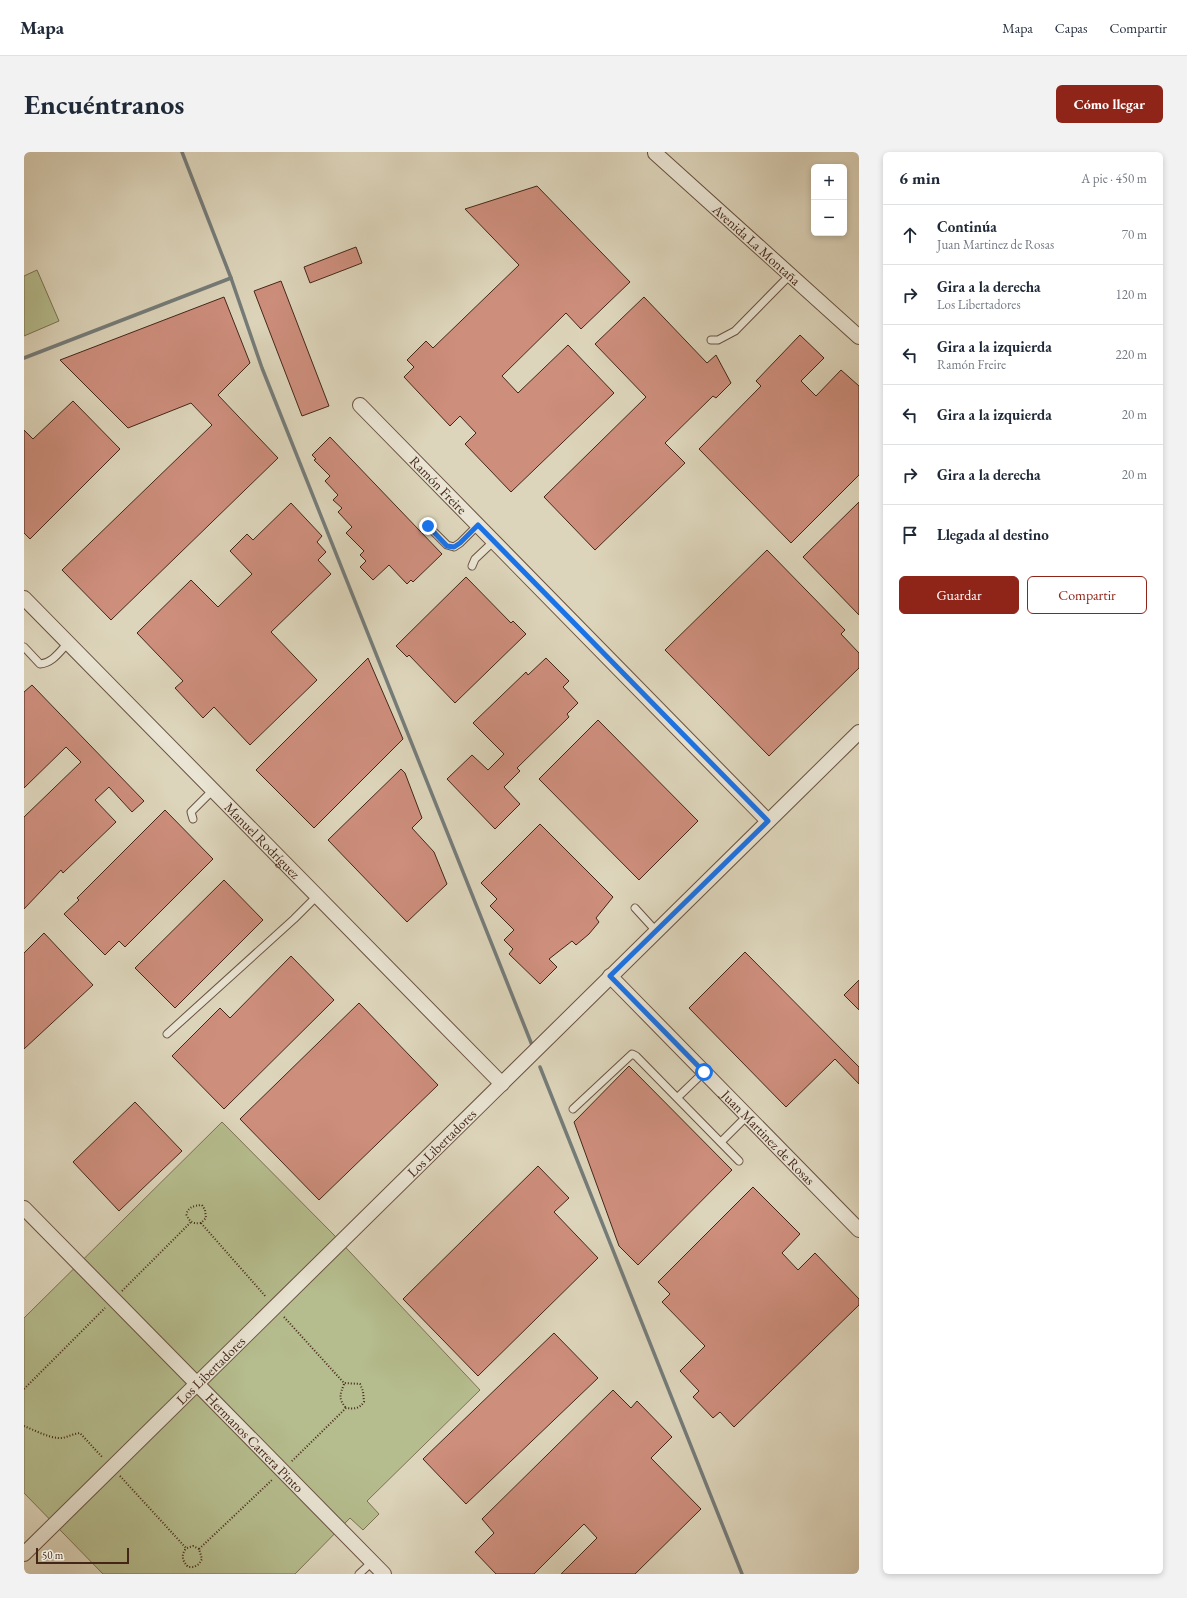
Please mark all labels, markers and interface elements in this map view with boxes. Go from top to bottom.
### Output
text: Mapa [20,15,64,40]
text: Mapa [1002,19,1033,37]
text: Capas [1055,19,1087,37]
text: Compartir [1109,19,1167,37]
button: Cómo llegar [1056,85,1163,123]
text: Encuéntranos [24,86,184,122]
map controls [811,164,847,236]
button: + [811,164,847,200]
text: 6 min [899,167,940,189]
text: A pie · 450 m [1081,170,1147,187]
street label: Avenida La Montaña [708,200,805,289]
button: − [811,200,847,236]
text: Continúa [937,217,997,236]
icon: ahead [899,224,921,246]
text: 70 m [1122,226,1147,243]
text: Juan Martinez de Rosas [937,236,1054,253]
text: Gira a la derecha [937,277,1041,296]
icon: right [899,284,921,306]
text: 120 m [1116,286,1147,303]
text: Los Libertadores [937,296,1021,313]
text: Gira a la izquierda [937,337,1052,356]
icon: left [899,344,921,366]
text: 220 m [1116,346,1147,363]
text: Ramón Freire [937,356,1006,373]
icon: left [899,404,921,426]
text: Gira a la izquierda [937,405,1052,424]
text: 20 m [1122,406,1147,423]
street label: Ramón Freire [406,452,471,518]
icon: right [899,464,921,486]
text: Gira a la derecha [937,465,1041,484]
text: 20 m [1122,466,1147,483]
route end [419,517,437,535]
icon: arrive [899,524,921,546]
text: Llegada al destino [937,525,1049,544]
button: Guardar [899,576,1019,614]
button: Compartir [1027,576,1147,614]
street label: Manuel Rodríguez [221,798,305,883]
route start [695,1063,713,1081]
street label: Juan Martinez de Rosas [717,1085,819,1189]
street label: Los Libertadores [403,1105,480,1181]
street label: Los Libertadores [172,1332,249,1408]
street label: Hermanos Carrera Pinto [202,1389,308,1496]
scale bar [36,1546,129,1565]
text: 50 m [42,1548,63,1562]

